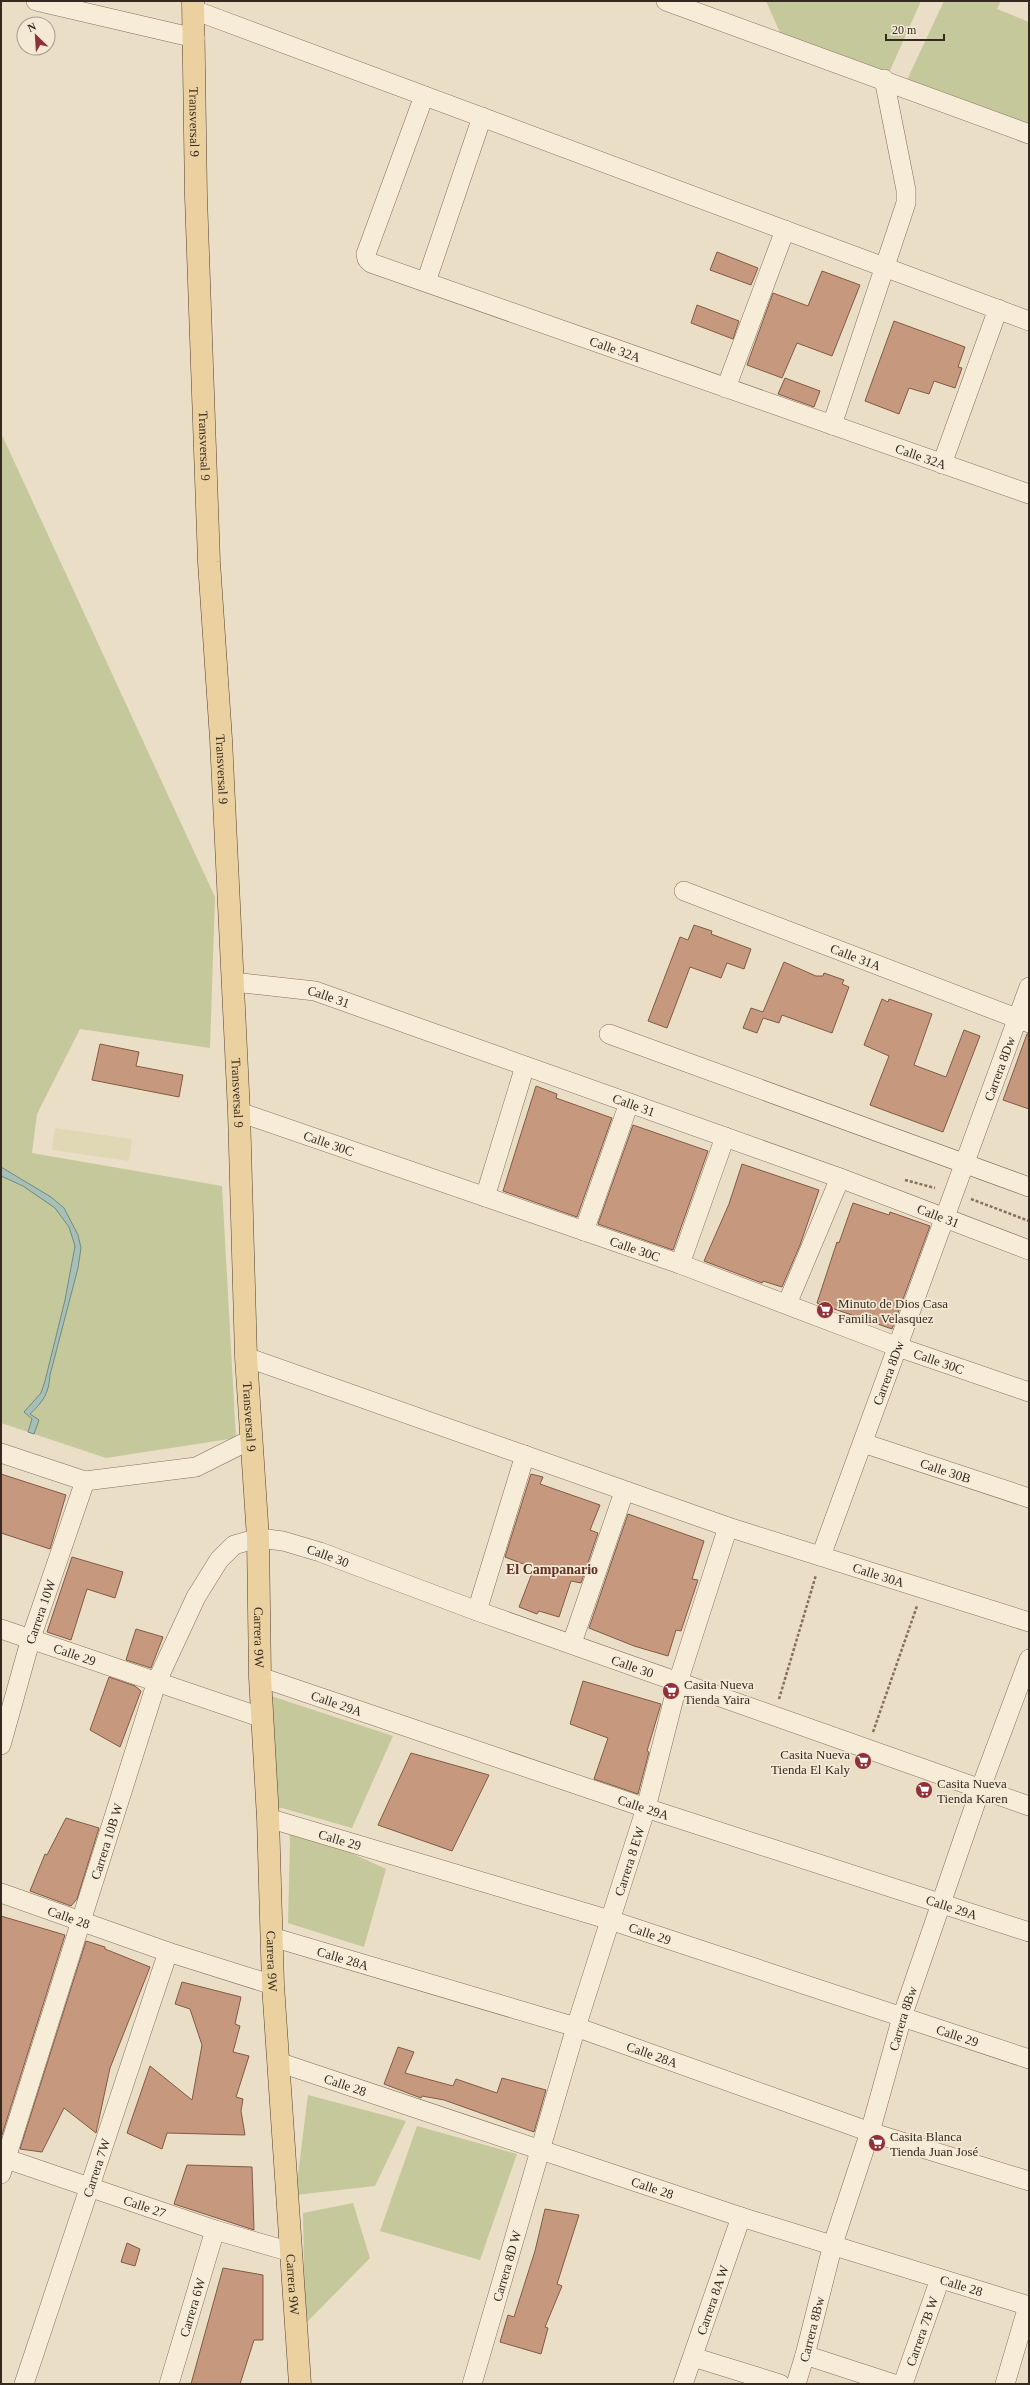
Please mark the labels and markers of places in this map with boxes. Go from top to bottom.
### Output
place label: Minuto de Dios Casa Familia Velasquez [838,1296,948,1326]
supermarket icon: Minuto de Dios Casa Familia Velasquez [815,1300,835,1320]
place label: Casita Nueva Tienda Yaira [684,1677,754,1707]
supermarket icon: Casita Nueva Tienda Yaira [661,1681,681,1701]
place label: Casita Nueva Tienda El Kaly [771,1747,850,1777]
supermarket icon: Casita Nueva Tienda El Kaly [853,1751,873,1771]
place label: Casita Nueva Tienda Karen [937,1776,1008,1806]
supermarket icon: Casita Nueva Tienda Karen [914,1780,934,1800]
place label: Casita Blanca Tienda Juan José [890,2129,979,2159]
supermarket icon: Casita Blanca Tienda Juan José [867,2133,887,2153]

